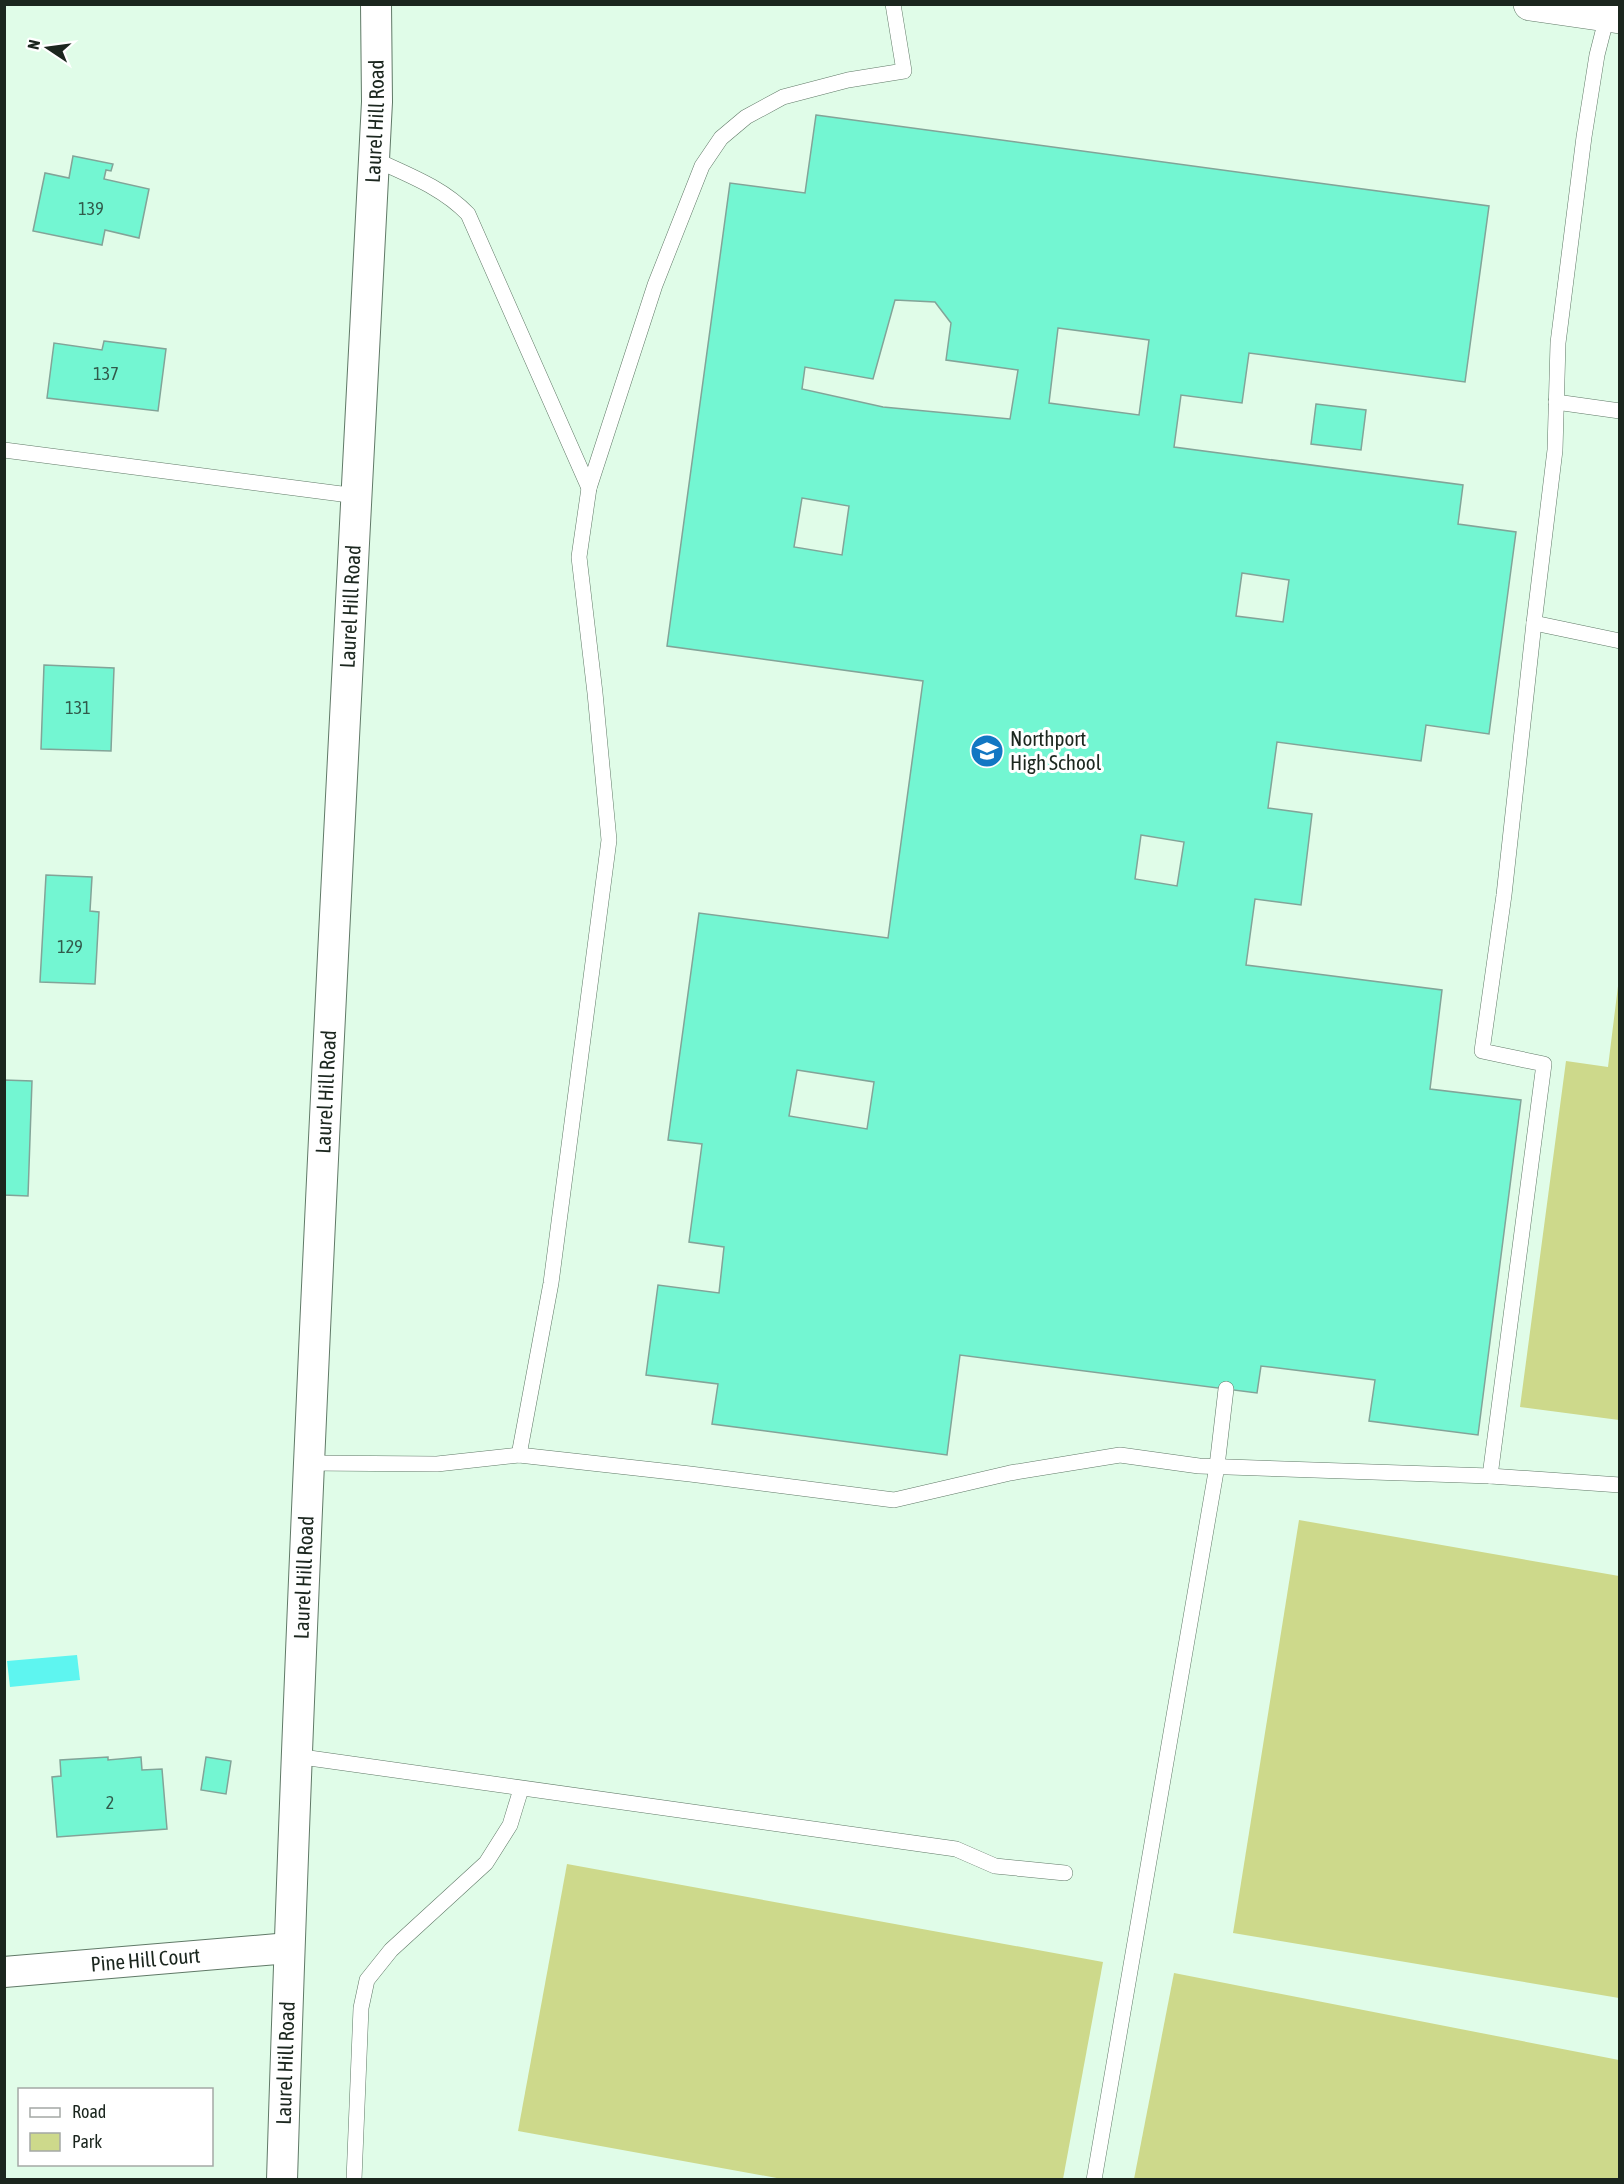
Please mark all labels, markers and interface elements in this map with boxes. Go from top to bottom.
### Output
north arrow [18,18,78,78]
text: N [24,38,43,51]
street label: Laurel Hill Road [360,59,388,183]
house number: 139 [78,198,104,219]
house number: 137 [93,363,119,384]
street label: Laurel Hill Road [335,544,365,669]
house number: 131 [65,697,91,718]
place label: Northport High School [1010,726,1102,774]
school or university icon: Northport High School [969,733,1005,769]
house number: 129 [57,936,83,957]
street label: Laurel Hill Road [310,1030,340,1154]
street label: Laurel Hill Road [289,1515,318,1640]
house number: 2 [106,1792,114,1813]
street label: Pine Hill Court [90,1943,201,1976]
street label: Laurel Hill Road [271,2001,299,2125]
legend [18,2088,213,2166]
text: Road [72,2101,106,2122]
text: Park [72,2131,102,2152]

